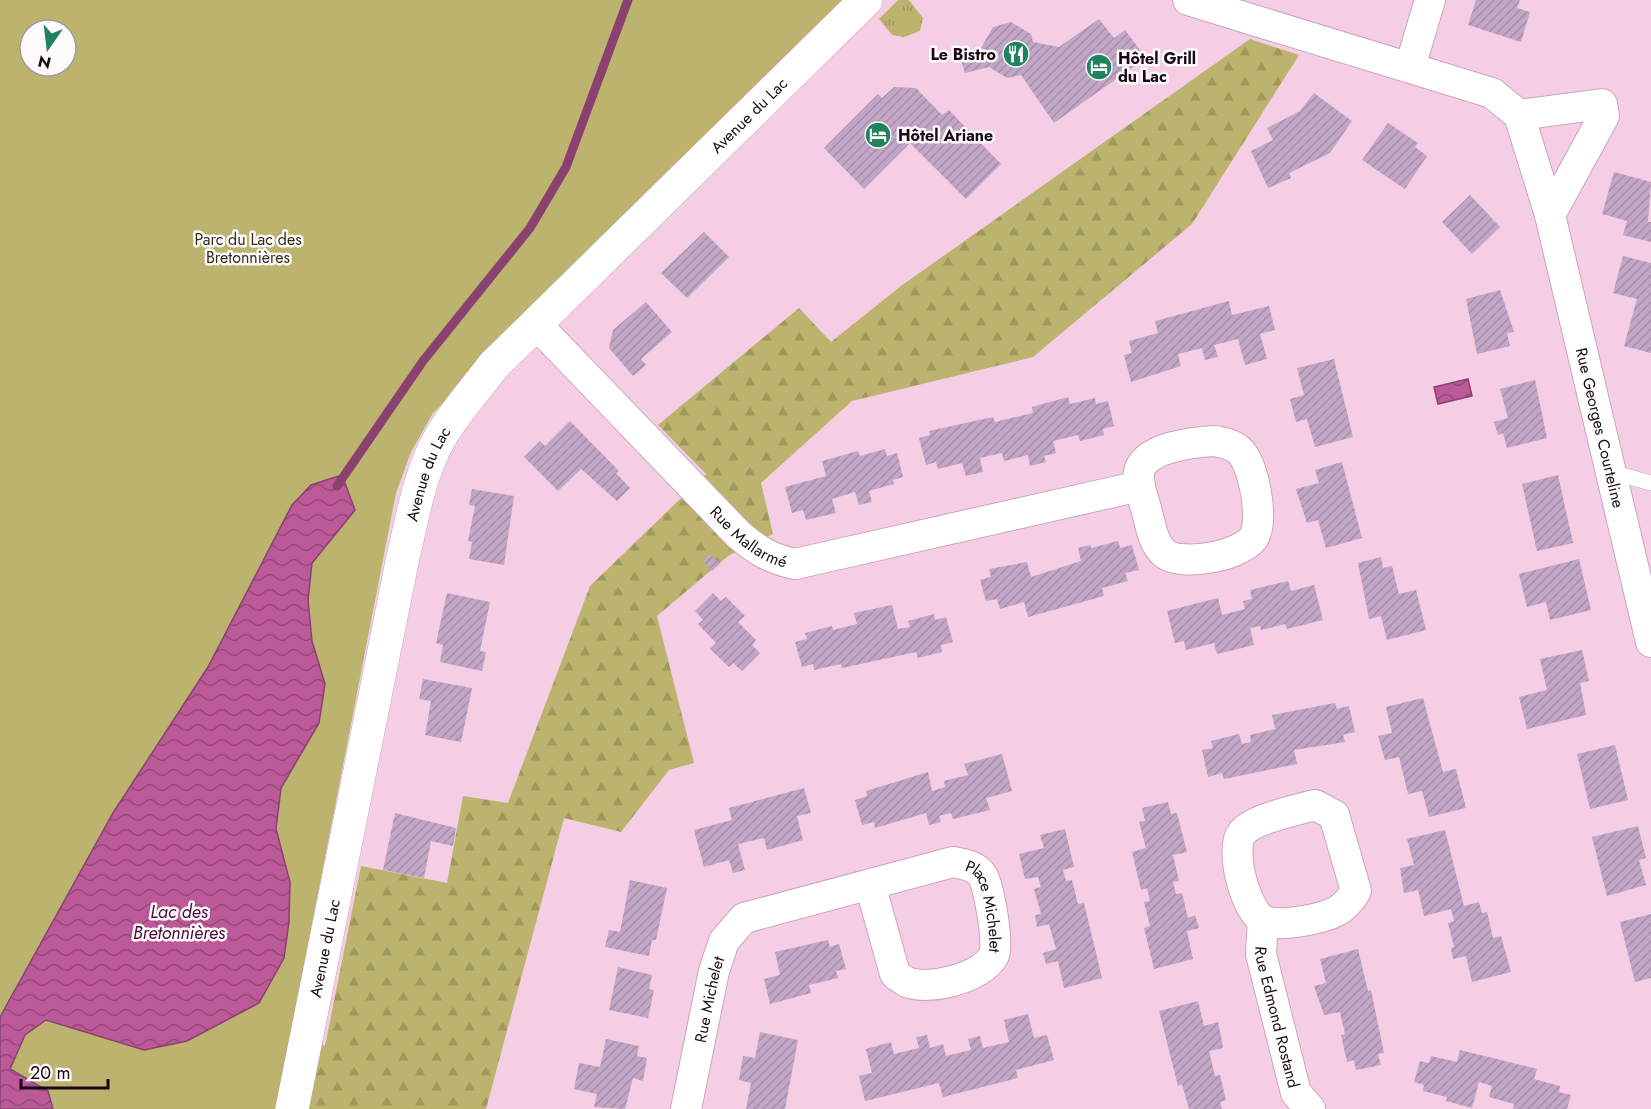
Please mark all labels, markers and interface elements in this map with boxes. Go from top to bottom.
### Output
north arrow [18,18,78,78]
restaurant icon: Le Bistro [1001,39,1031,69]
place label: Le Bistro [930,43,996,66]
place label: Hôtel Grill du Lac [1118,47,1196,88]
text: N [36,49,53,75]
hotel icon: Hôtel Grill du Lac [1084,52,1114,82]
street label: Avenue du Lac [706,72,793,158]
hotel icon: Hôtel Ariane [863,120,893,150]
place label: Hôtel Ariane [898,124,993,147]
park label: Parc du Lac des Bretonnières [194,228,302,269]
street label: Rue Georges Courteline [1570,345,1630,510]
street label: Avenue du Lac [401,422,456,524]
street label: Rue Mallarmé [705,501,790,574]
street label: Place Michelet [962,854,1006,954]
street label: Avenue du Lac [304,897,346,999]
water label: Lac des Bretonnières [133,899,226,946]
street label: Rue Edmond Rostand [1249,946,1305,1090]
street label: Rue Michelet [689,953,730,1045]
scale bar [21,1052,108,1090]
text: 20 m [30,1060,70,1086]

